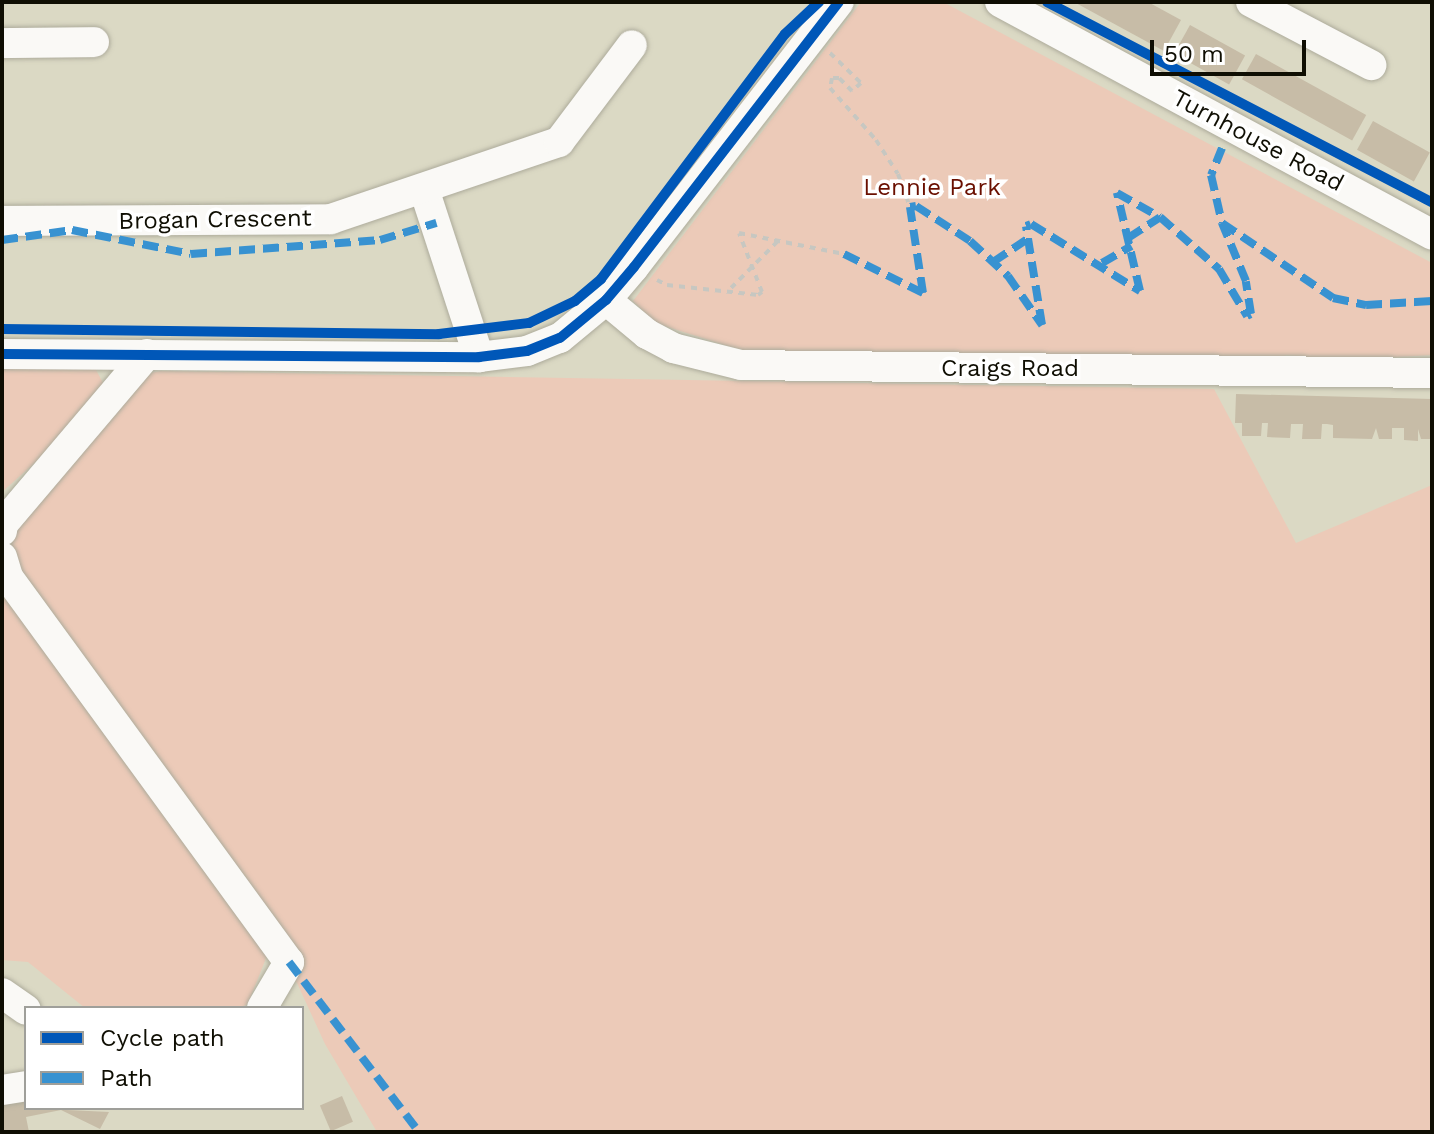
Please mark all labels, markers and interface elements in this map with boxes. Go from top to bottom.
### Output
scale bar [1154,24,1310,74]
text: 50 m [1164,40,1224,68]
street label: Turnhouse Road [1167,84,1349,198]
park label: Lennie Park [863,174,1001,202]
street label: Brogan Crescent [118,204,312,236]
street label: Craigs Road [941,355,1079,383]
legend [24,1006,304,1110]
text: Cycle path [100,1024,225,1052]
text: Path [100,1064,153,1092]

